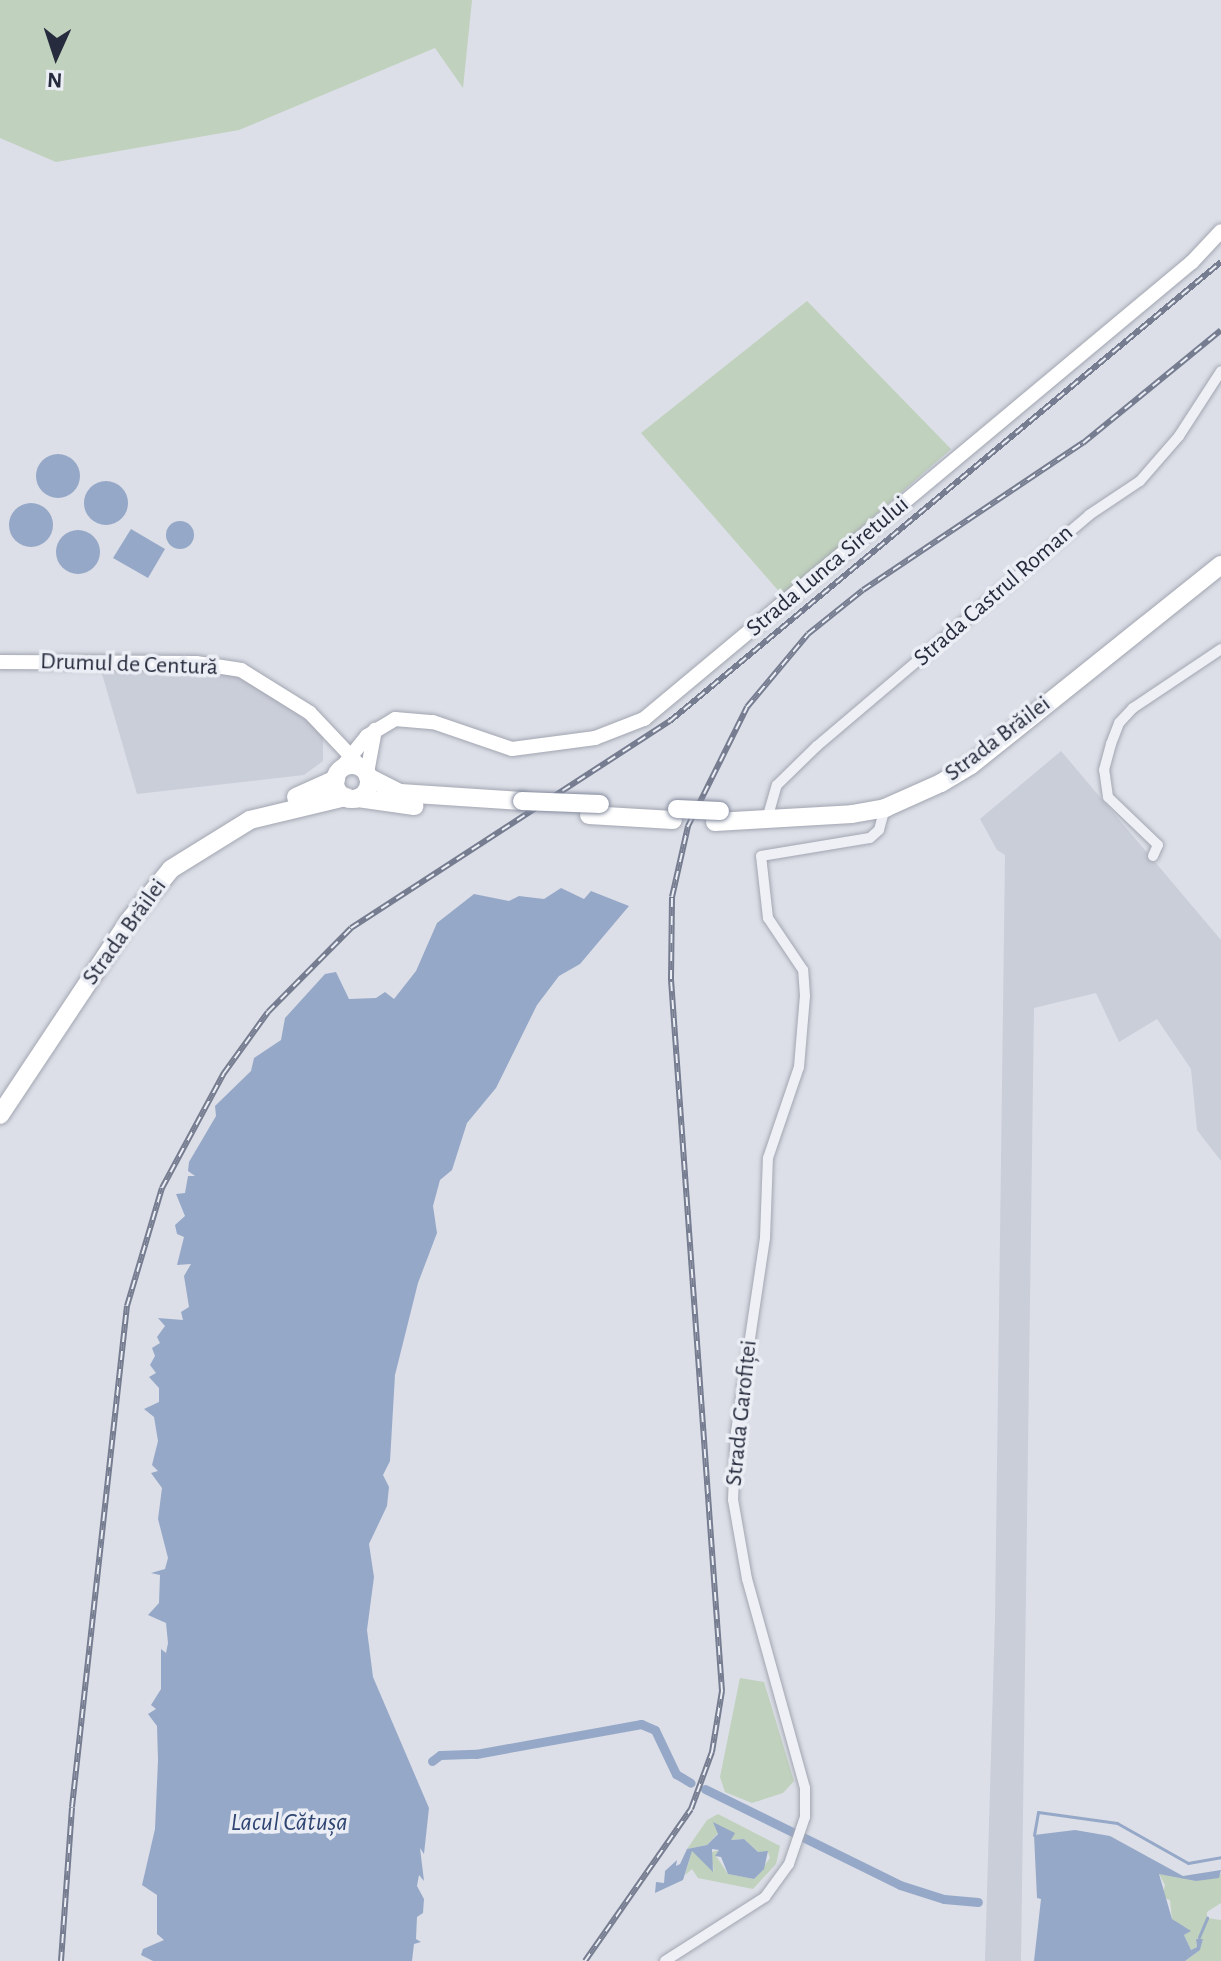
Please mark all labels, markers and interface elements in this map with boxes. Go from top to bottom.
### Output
north arrow [16,16,96,96]
text: N [47,69,63,91]
street label: Strada Lunca Siretului [741,491,915,643]
street label: Strada Castrul Roman [909,519,1079,673]
street label: Drumul de Centură [40,648,218,682]
street label: Strada Brăilei [939,690,1057,788]
street label: Strada Brăilei [77,873,173,991]
street label: Strada Garofiței [720,1339,764,1487]
water label: Lacul Cătușa [230,1807,348,1839]

